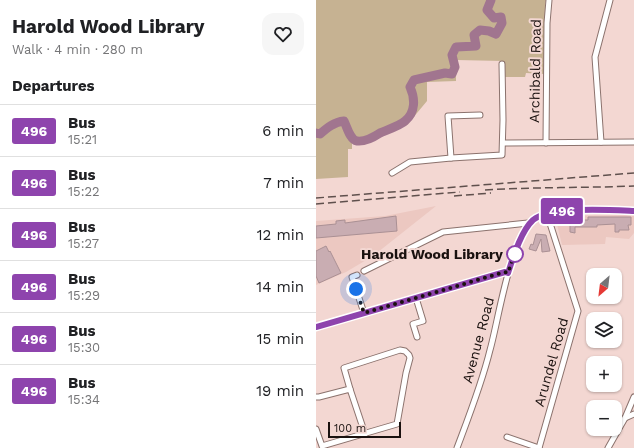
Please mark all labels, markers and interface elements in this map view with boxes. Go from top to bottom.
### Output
button: heart [262,13,304,55]
text: Harold Wood Library [12,15,205,38]
street label: Archibald Road [526,19,544,123]
text: Walk · 4 min · 280 m [12,42,143,57]
text: Departures [12,77,95,95]
text: Bus [68,114,96,132]
text: 6 min [262,122,304,140]
text: 496 [21,123,47,139]
text: 15:21 [68,132,97,147]
text: Bus [68,166,96,184]
text: 7 min [263,174,304,192]
text: 496 [21,175,47,191]
text: 15:22 [68,184,100,199]
line badge: 496 [539,198,585,224]
text: 496 [549,203,575,219]
text: Bus [68,218,96,236]
text: 12 min [257,226,304,244]
text: 496 [21,227,47,243]
text: 15:27 [68,236,99,251]
marker: Harold Wood Library [506,245,524,263]
place label: Harold Wood Library [361,246,503,262]
north arrow [586,268,622,304]
map controls [586,268,622,436]
text: Bus [68,270,96,288]
text: 14 min [256,278,304,296]
text: 496 [21,279,47,295]
your location [346,279,366,299]
text: 15:29 [68,288,100,303]
street label: Avenue Road [459,295,497,385]
button: layers [586,312,622,348]
street label: Arundel Road [531,316,571,408]
text: Bus [68,322,96,340]
text: 15 min [257,330,304,348]
text: 496 [21,331,47,347]
text: 15:30 [68,340,100,355]
button: + [586,356,622,392]
text: Bus [68,374,96,392]
text: 19 min [256,382,304,400]
text: 496 [21,383,47,399]
text: 15:34 [68,392,100,407]
button: − [586,400,622,436]
scale bar [328,420,401,439]
text: 100 m [334,422,366,435]

